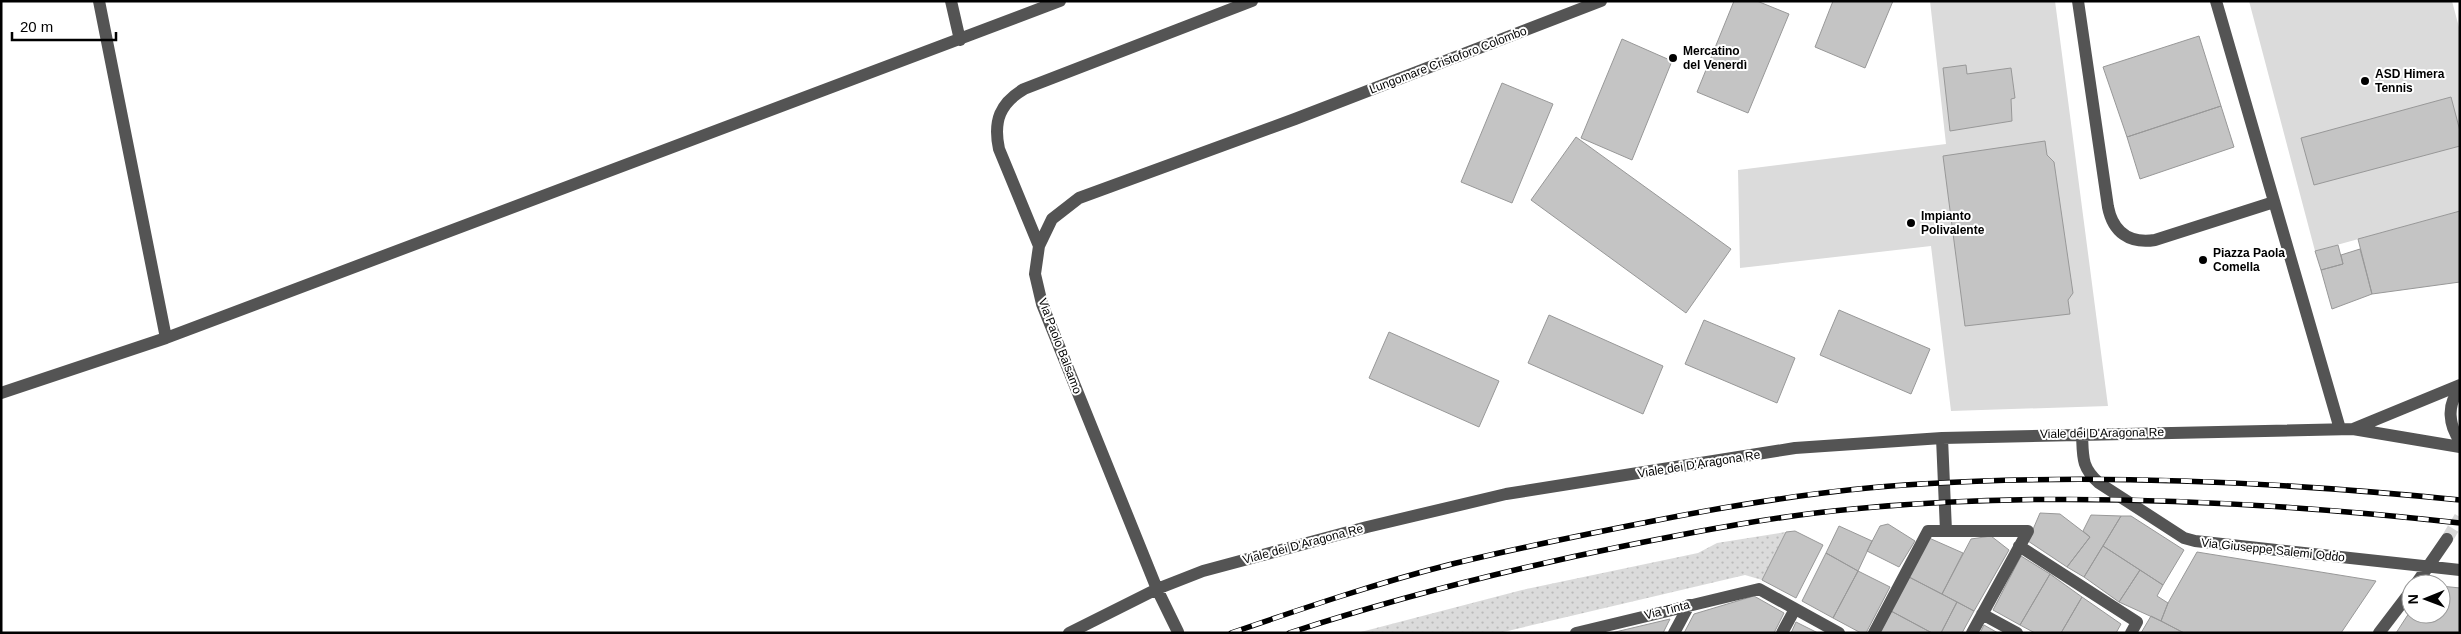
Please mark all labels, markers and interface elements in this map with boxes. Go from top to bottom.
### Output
scale bar [12,10,116,42]
text: 20 m [20,18,53,35]
street label: Lungomare Cristoforo Colombo [1367,23,1529,97]
place label: Mercatino del Venerdì [1683,44,1747,72]
marker: Mercatino del Venerdì [1667,52,1679,64]
place label: ASD Himera Tennis [2375,67,2445,95]
marker: ASD Himera Tennis [2359,75,2371,87]
place label: Impianto Polivalente [1921,209,1985,237]
marker: Impianto Polivalente [1905,217,1917,229]
place label: Piazza Paola Comella [2213,246,2285,274]
marker: Piazza Paola Comella [2197,254,2209,266]
street label: Via Paolo Balsamo [1035,296,1085,396]
street label: Viale dei D'Aragona Re [2040,425,2165,441]
street label: Viale dei D'Aragona Re [1637,447,1762,481]
street label: Viale dei D'Aragona Re [1241,521,1365,567]
street label: Via Giuseppe Salemi Oddo [2200,535,2346,565]
north arrow [2401,574,2451,624]
text: N [2405,594,2421,604]
street label: Via Tinta [1643,598,1692,622]

